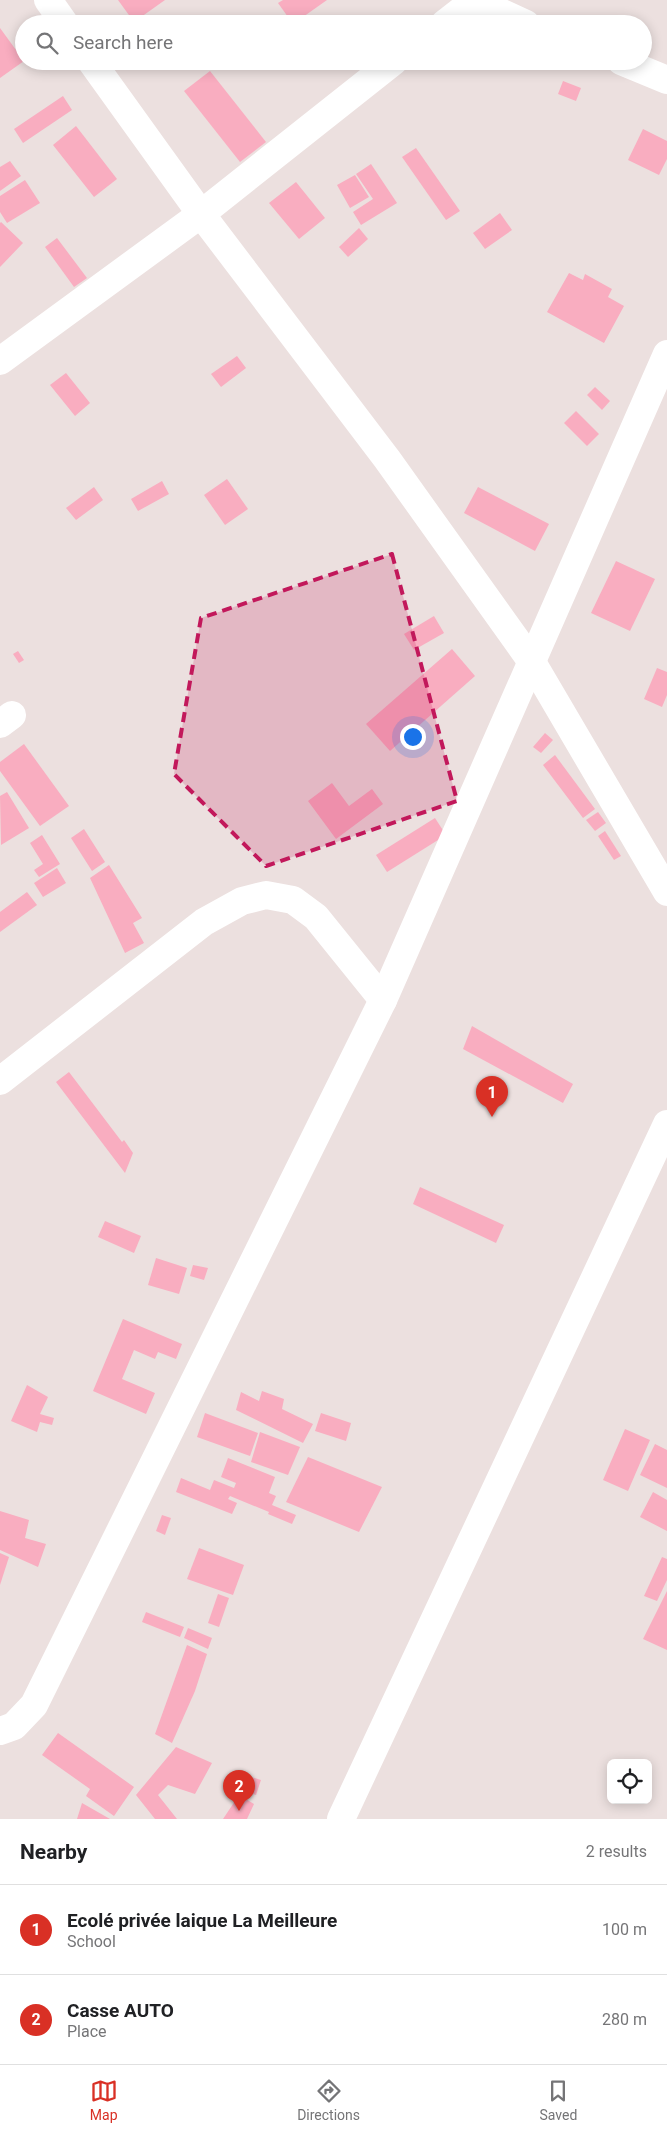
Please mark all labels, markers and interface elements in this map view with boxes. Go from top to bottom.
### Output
search box [15,15,652,70]
icon: search [33,29,61,57]
text: Search here [73,31,173,54]
your location [400,724,426,750]
pin: 1 [476,1076,508,1117]
map controls [607,1759,652,1804]
button: locate [607,1759,652,1804]
pin: 2 [223,1770,255,1811]
text: Nearby [20,1840,87,1864]
text: 2 results [586,1842,647,1861]
text: Ecolé privée laique La Meilleure [67,1909,337,1932]
text: 1 [31,1920,41,1939]
text: 100 m [602,1920,647,1939]
text: School [67,1932,116,1951]
text: Casse AUTO [67,1999,174,2022]
text: 2 [31,2010,41,2029]
text: 280 m [602,2010,647,2029]
text: Place [67,2022,107,2041]
tab: Map [90,2077,118,2123]
tab: Directions [297,2077,360,2123]
tab: Saved [539,2077,577,2123]

